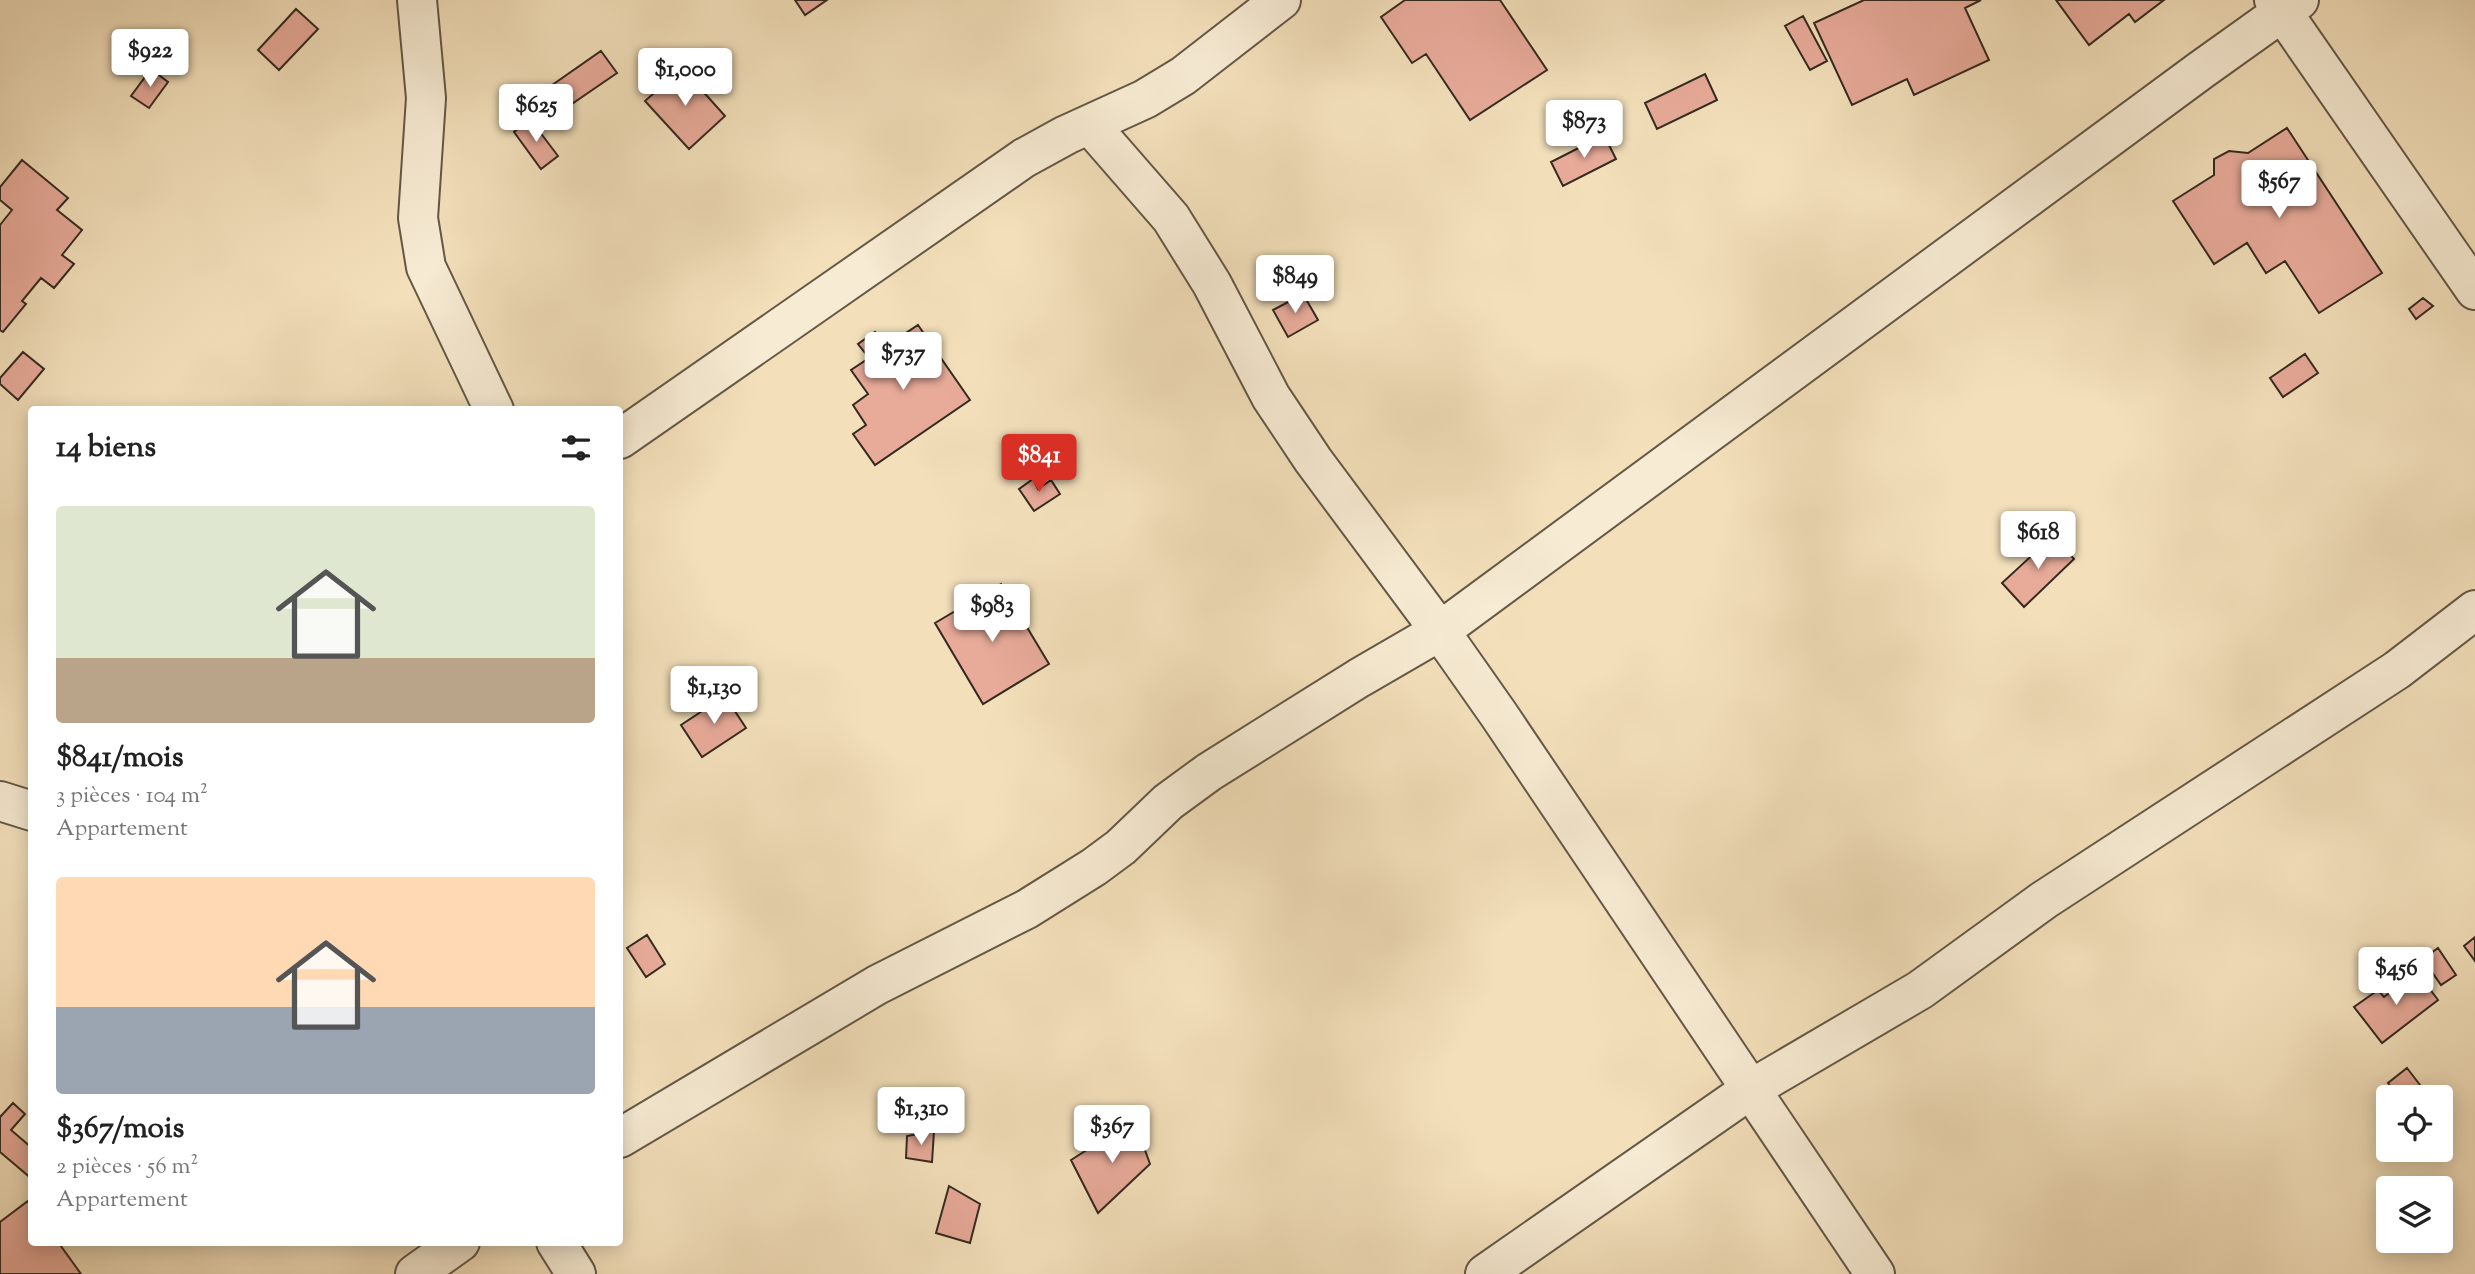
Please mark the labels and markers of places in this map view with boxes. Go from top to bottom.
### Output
pin: $922 [109,29,191,89]
pin: $1,000 [628,48,742,108]
pin: $625 [495,85,577,144]
pin: $873 [1543,100,1625,160]
pin: $567 [2238,160,2320,220]
pin: $849 [1254,256,1336,315]
pin: $737 [862,332,944,392]
pin: $841 [998,434,1080,494]
pin: $618 [1997,512,2079,571]
pin: $983 [951,584,1033,644]
pin: $1,130 [657,666,771,726]
pin: $456 [2355,948,2437,1007]
pin: $1,310 [864,1088,978,1147]
pin: $367 [1071,1106,1153,1165]

